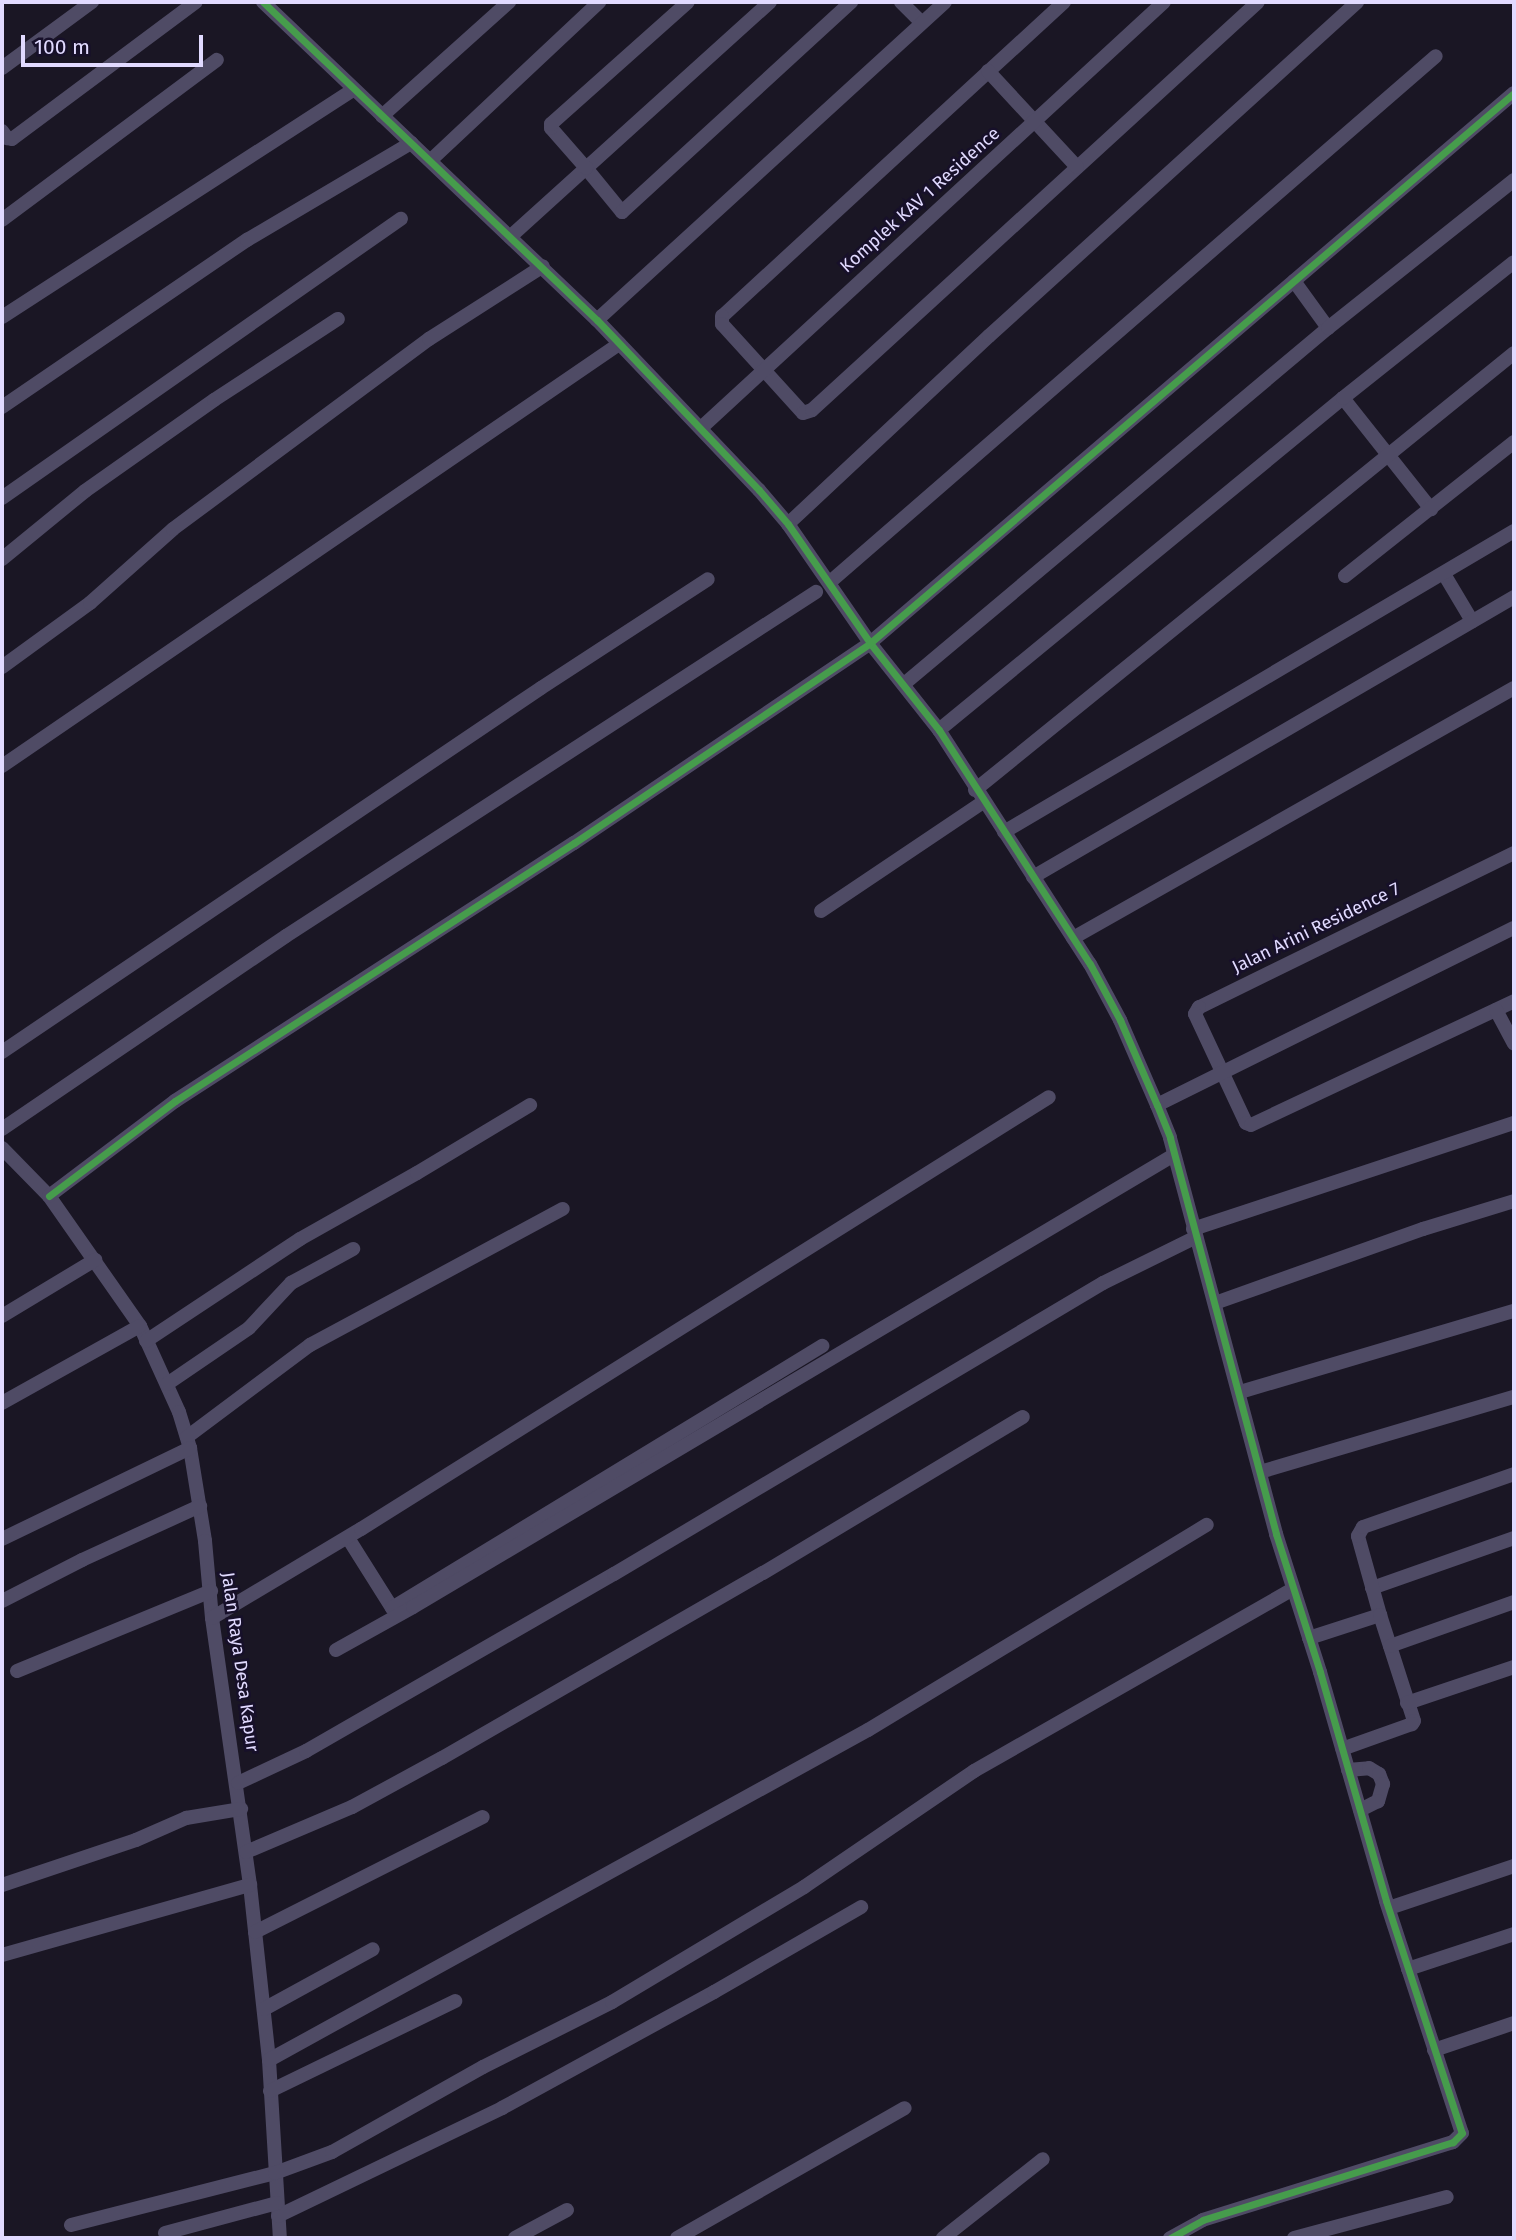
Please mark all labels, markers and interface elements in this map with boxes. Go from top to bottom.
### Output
scale bar [24,21,206,65]
text: 100 m [34,34,90,60]
street label: Komplek KAV 1 Residence [836,123,1004,277]
street label: Jalan Arini Residence 7 [1229,878,1403,978]
street label: Jalan Raya Desa Kapur [217,1571,263,1753]

